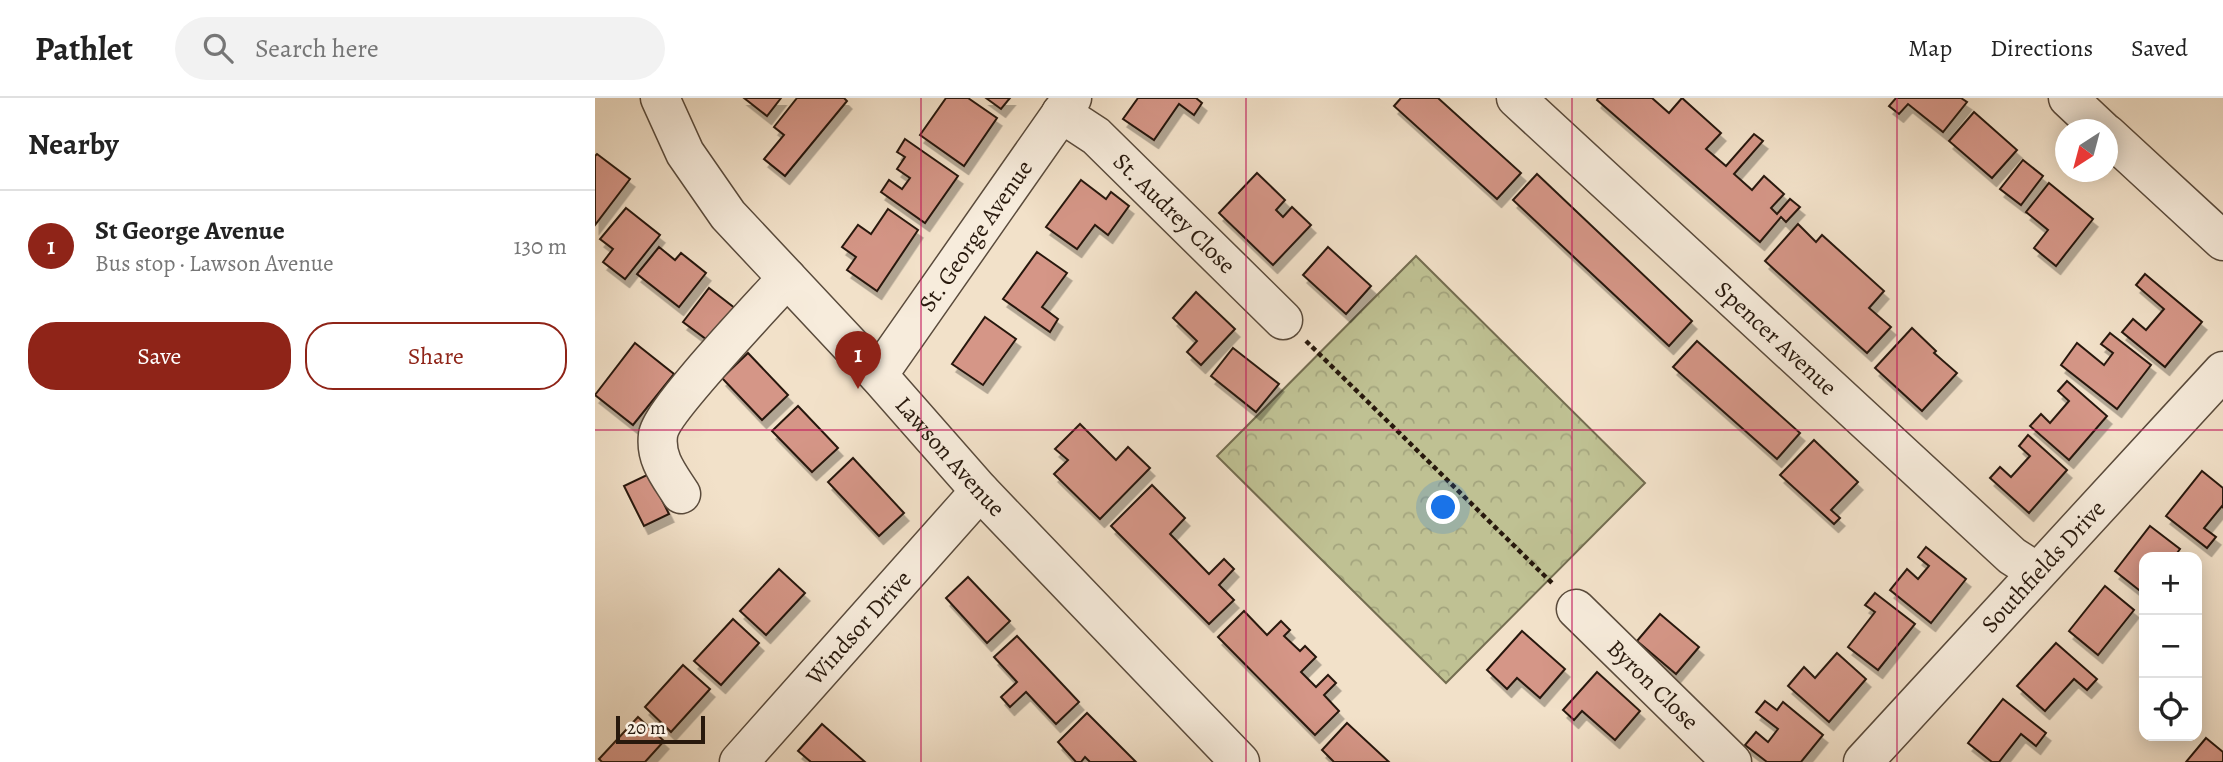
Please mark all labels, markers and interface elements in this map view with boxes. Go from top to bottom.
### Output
search box [175,17,665,80]
text: Pathlet [35,26,133,71]
icon: search [199,29,237,67]
text: Search here [255,31,379,66]
text: Map [1908,32,1952,64]
text: Directions [1990,32,2093,64]
text: Saved [2131,32,2188,64]
north arrow [2055,119,2118,182]
text: Nearby [28,124,119,164]
street label: St. Audrey Close [1106,146,1243,281]
street label: St. George Avenue [911,153,1040,318]
text: St George Avenue [95,213,285,248]
text: 1 [47,231,55,262]
text: 130 m [514,231,567,262]
text: Bus stop · Lawson Avenue [95,248,334,279]
street label: Spencer Avenue [1708,274,1844,403]
button: Save [28,322,291,390]
button: Share [305,322,567,390]
pin: 1 [835,331,881,389]
street label: Lawson Avenue [888,390,1012,524]
your location [1426,490,1460,524]
street label: Southfields Drive [1974,493,2112,640]
map controls [2139,552,2202,741]
button: + [2139,552,2202,615]
street label: Windsor Drive [798,563,918,693]
button: − [2139,615,2202,678]
street label: Byron Close [1600,632,1706,737]
button: locate [2139,678,2202,741]
scale bar [616,713,705,745]
text: 20 m [627,715,666,741]

